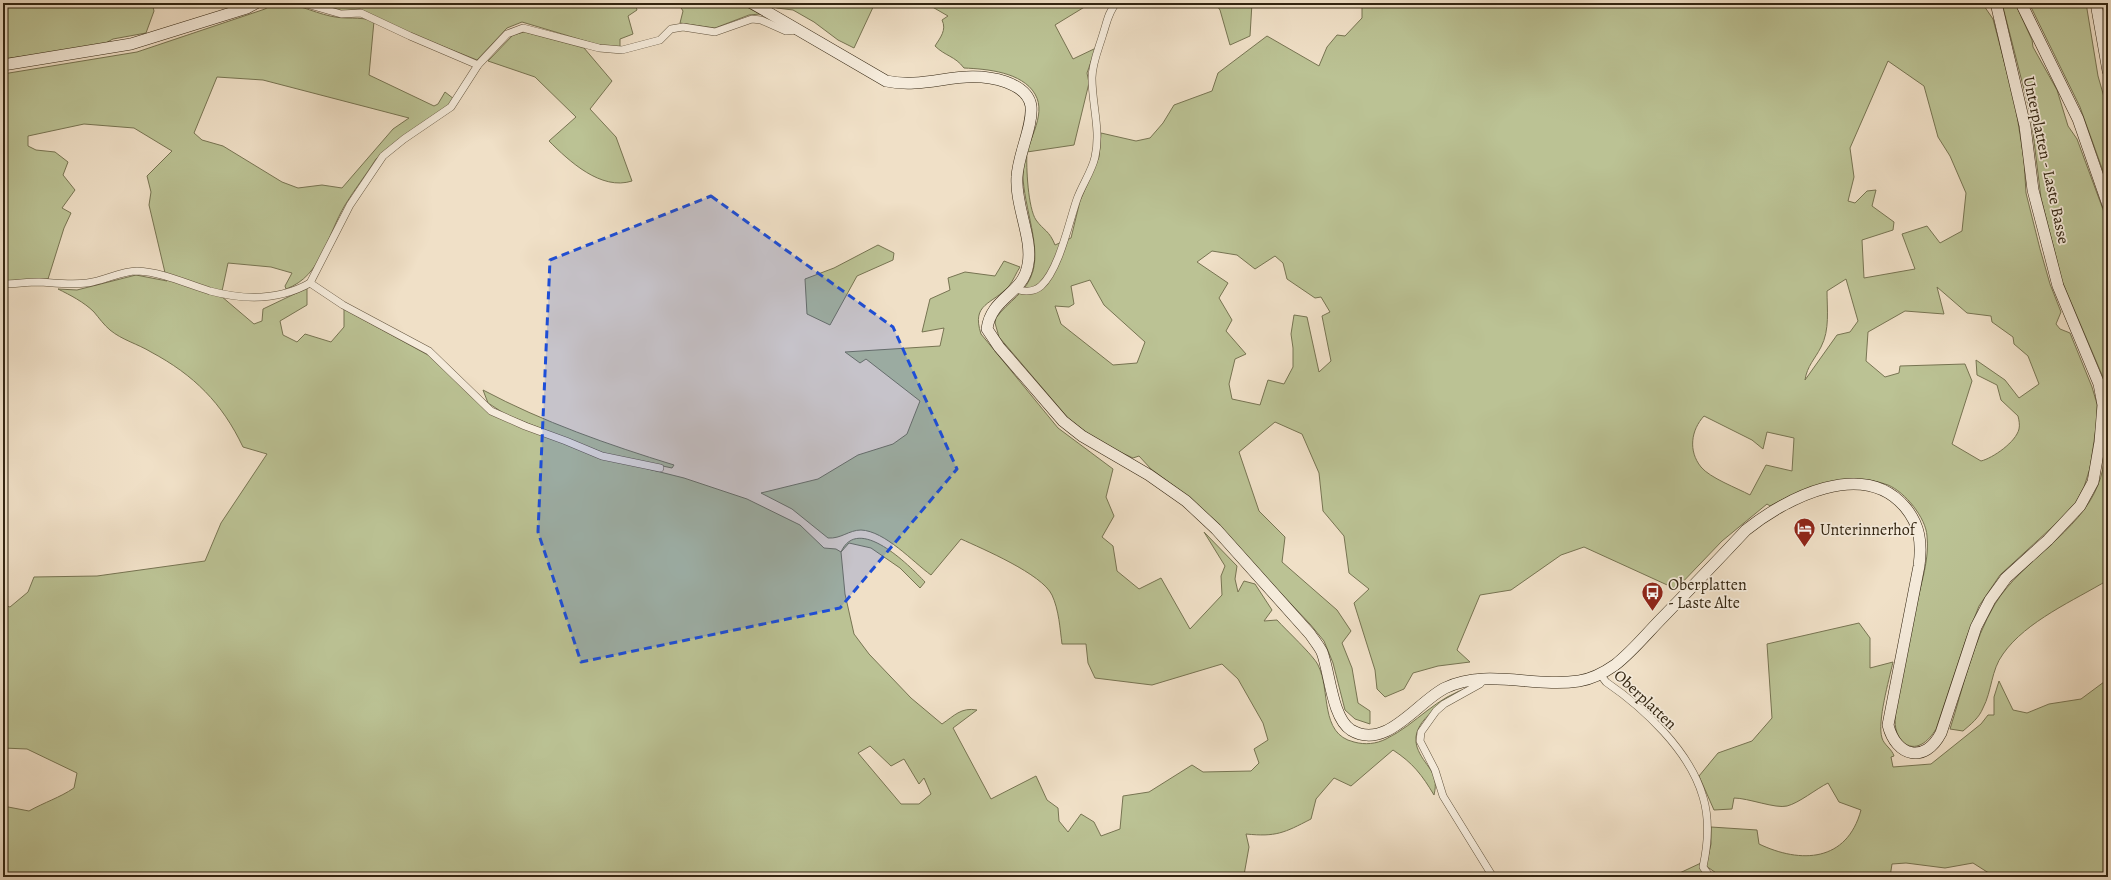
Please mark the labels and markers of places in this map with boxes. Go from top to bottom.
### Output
hotel icon: Unterinnerhof [1792,516,1818,549]
place label: Unterinnerhof [1820,519,1918,541]
place label: Oberplatten - Laste Alte [1668,574,1747,614]
bus stop icon: Oberplatten - Laste Alte [1640,580,1666,613]

